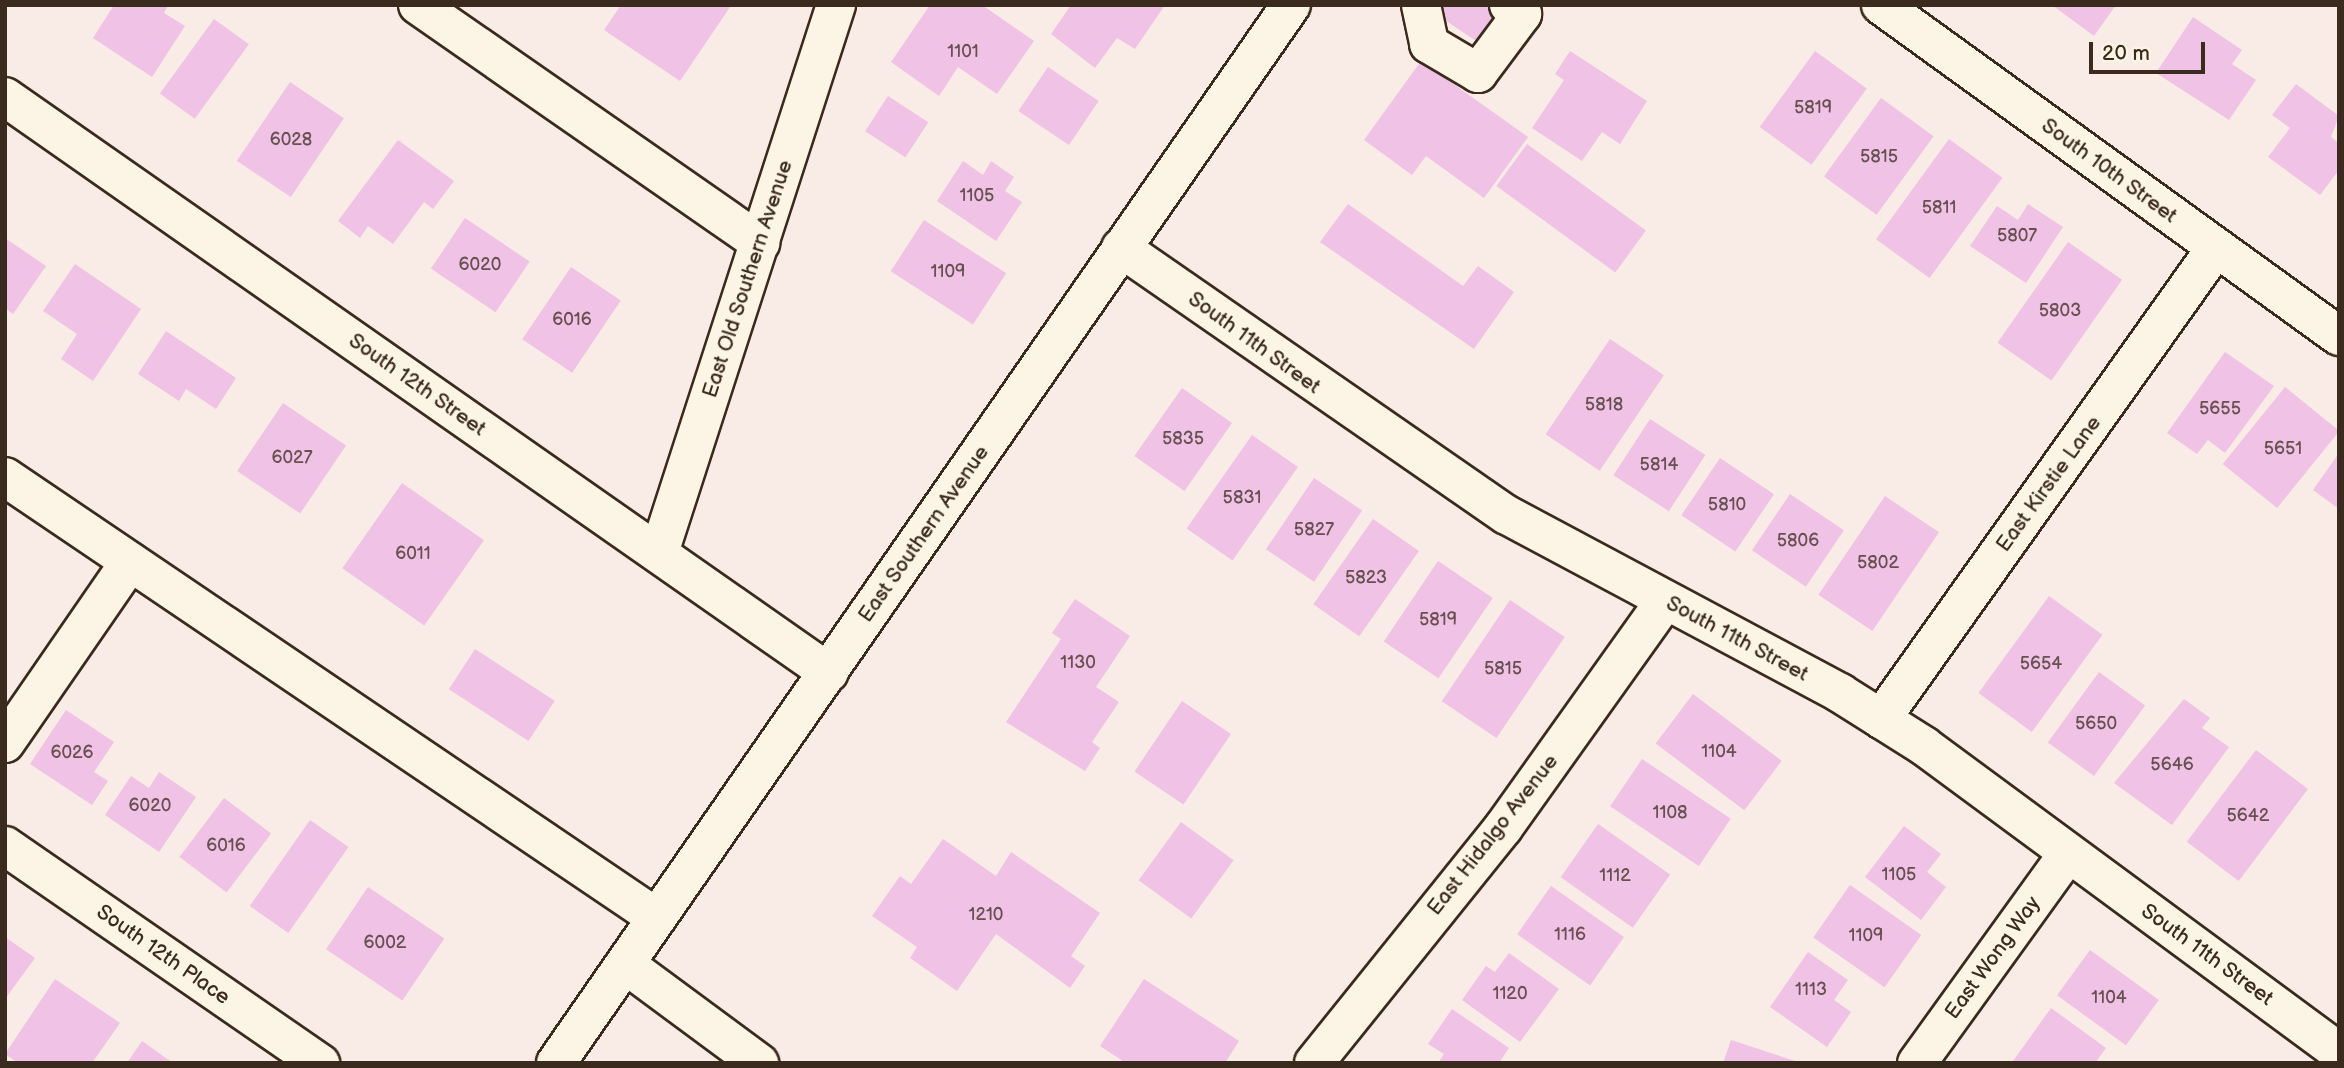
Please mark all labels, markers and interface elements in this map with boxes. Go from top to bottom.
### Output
scale bar [2092,28,2208,72]
house number: 1101 [947,41,979,63]
text: 20 m [2102,41,2150,66]
house number: 5819 [1794,97,1832,119]
street label: South 10th Street [2036,113,2182,229]
house number: 6028 [270,129,312,151]
house number: 5815 [1860,146,1898,168]
street label: East Old Southern Avenue [698,157,798,401]
house number: 1105 [960,185,994,207]
house number: 5811 [1922,197,1956,219]
house number: 5807 [1997,225,2037,247]
house number: 6020 [459,254,501,276]
house number: 1109 [931,261,965,283]
street label: South 11th Street [1183,287,1325,399]
house number: 5803 [2039,300,2081,322]
house number: 6016 [552,309,592,331]
street label: South 12th Street [344,328,490,442]
house number: 5818 [1585,394,1623,416]
house number: 5655 [2199,398,2241,420]
street label: East Kirstie Lane [1991,411,2107,557]
house number: 5835 [1162,428,1204,450]
house number: 5651 [2264,438,2302,460]
street label: East Southern Avenue [853,441,995,627]
house number: 6027 [271,447,313,469]
house number: 5814 [1640,454,1678,476]
house number: 5831 [1223,487,1261,509]
house number: 5810 [1708,494,1746,516]
house number: 5827 [1294,519,1334,541]
house number: 5806 [1777,530,1819,552]
house number: 6011 [395,543,431,565]
house number: 5802 [1857,552,1899,574]
house number: 5823 [1345,567,1387,589]
street label: South 11th Street [1662,591,1812,687]
house number: 5819 [1419,609,1457,631]
house number: 1130 [1060,652,1096,674]
house number: 5654 [2020,653,2062,675]
house number: 5815 [1484,658,1522,680]
house number: 5650 [2075,713,2117,735]
house number: 1104 [1701,741,1737,763]
house number: 6026 [50,742,94,764]
street label: East Hidalgo Avenue [1422,750,1564,920]
house number: 5646 [2150,754,2194,776]
house number: 6020 [129,795,171,817]
house number: 1108 [1652,802,1688,824]
house number: 5642 [2227,805,2269,827]
house number: 6016 [206,835,246,857]
house number: 1105 [1882,864,1916,886]
house number: 1112 [1599,865,1631,887]
street label: East Wong Way [1940,891,2046,1025]
street label: South 11th Street [2136,899,2278,1011]
street label: South 12th Place [91,900,235,1010]
house number: 1210 [969,904,1003,926]
house number: 1116 [1554,924,1586,946]
house number: 1109 [1849,925,1883,947]
house number: 6002 [364,932,406,954]
house number: 1113 [1795,979,1827,1001]
house number: 1120 [1492,983,1528,1005]
house number: 1104 [2091,987,2127,1009]

